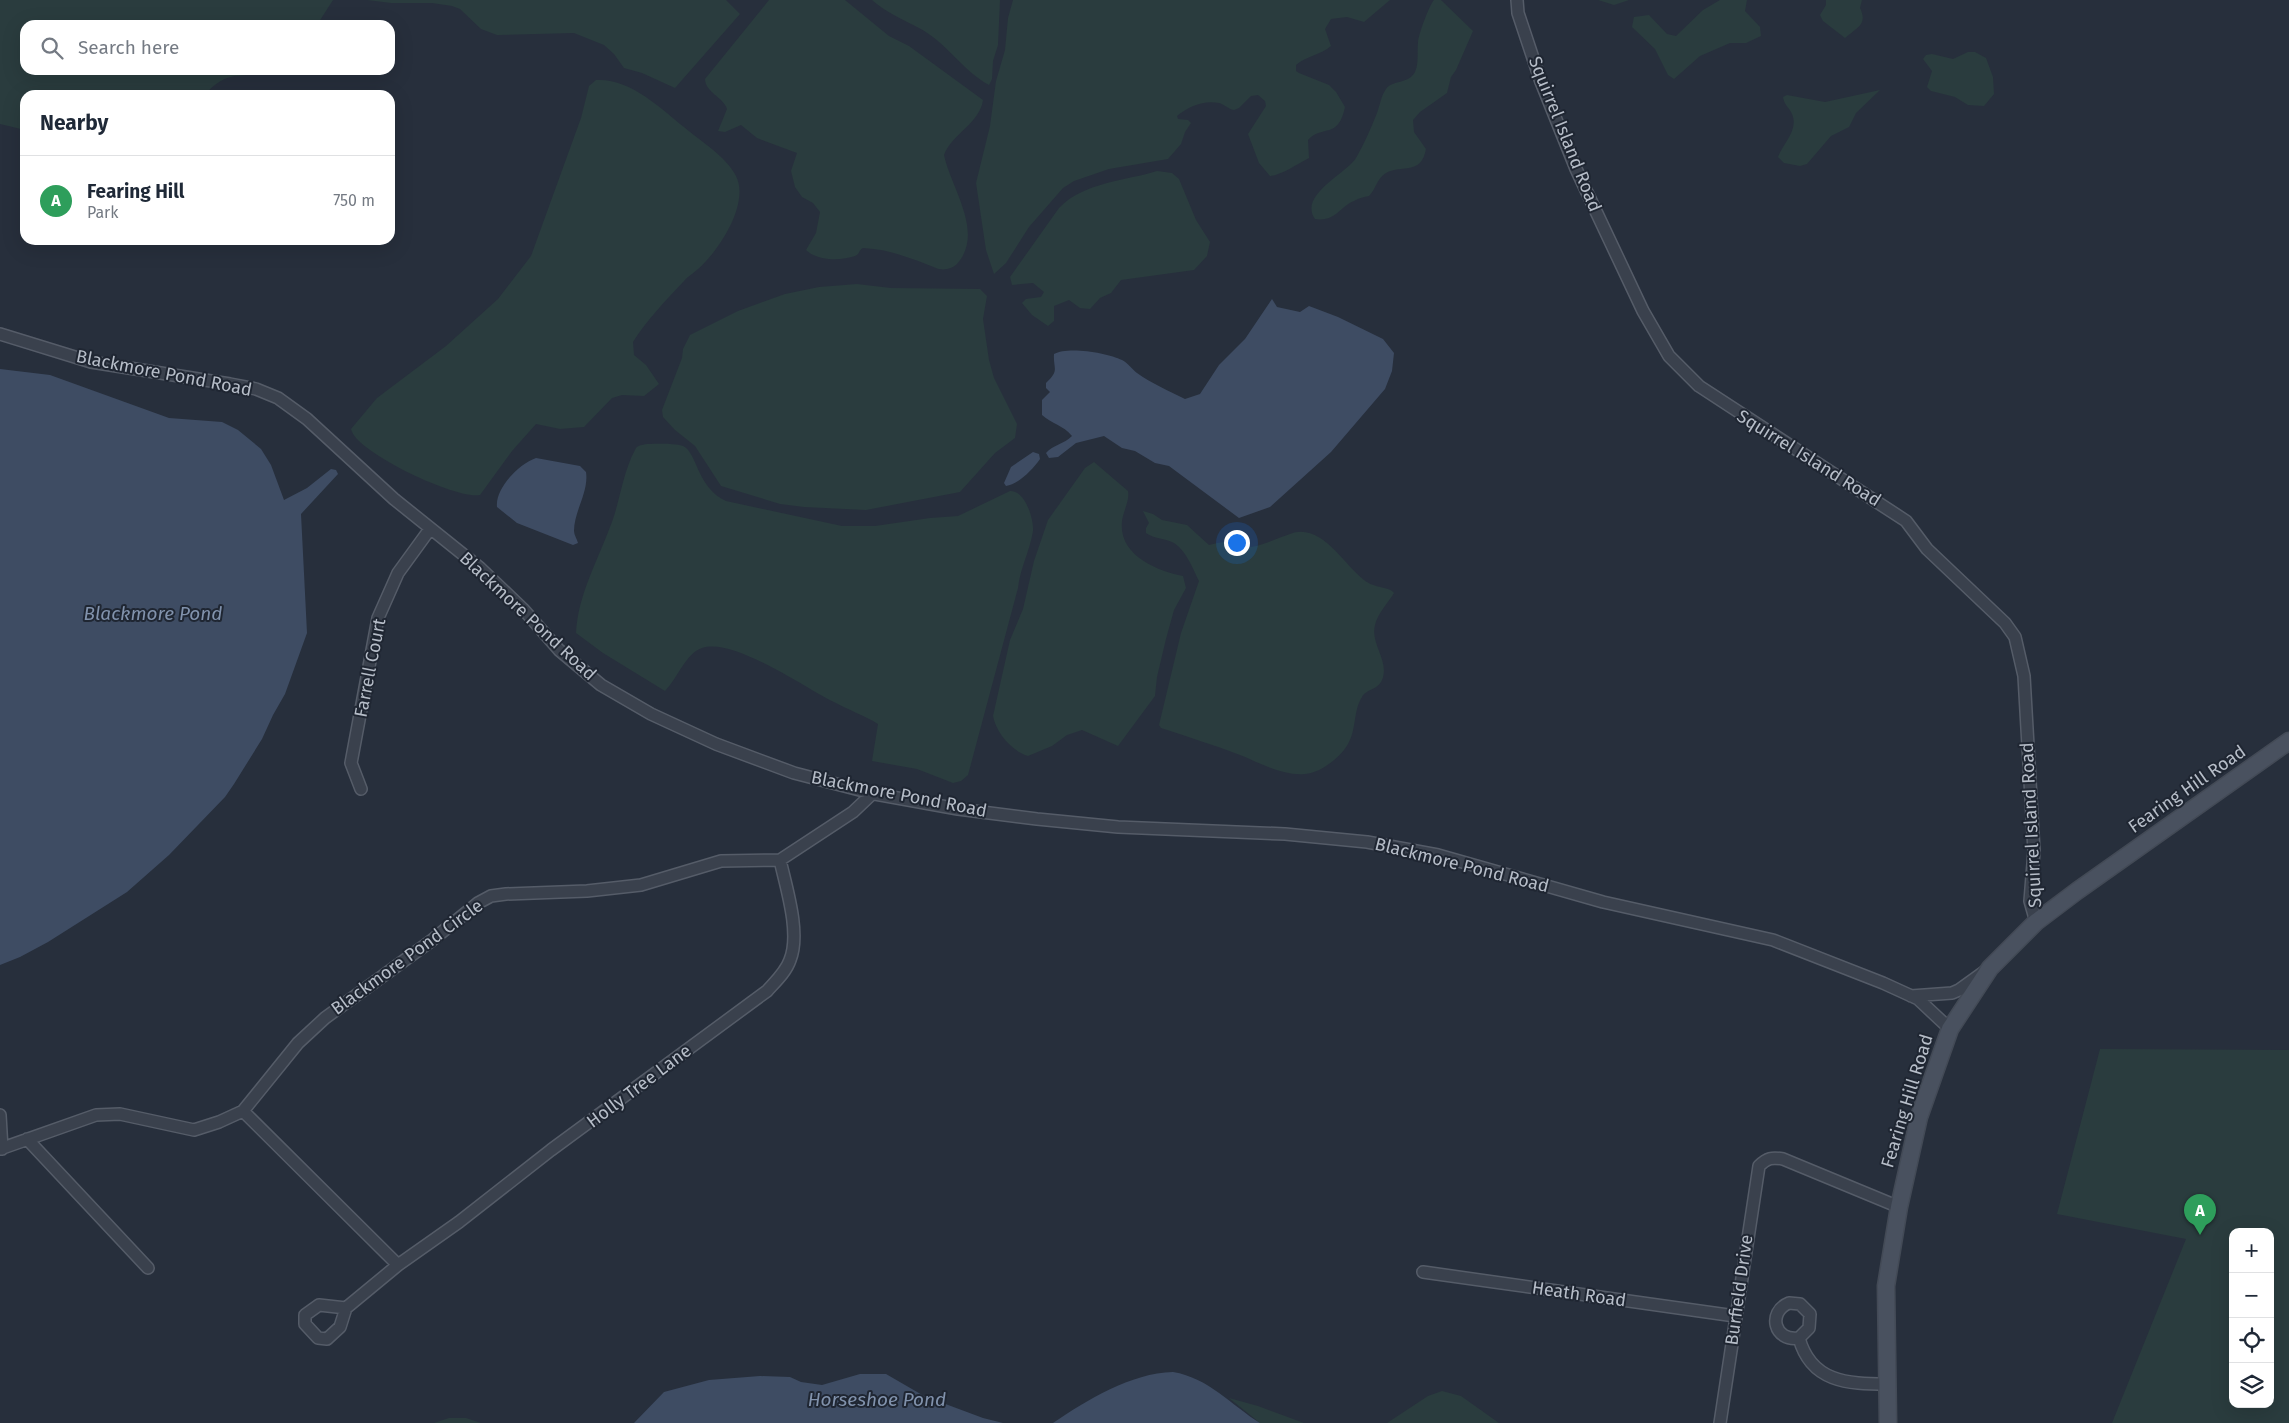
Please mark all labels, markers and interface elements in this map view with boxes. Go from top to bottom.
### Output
search box [20,20,395,75]
icon: search [38,34,66,62]
text: Search here [78,36,179,59]
street label: Squirrel Island Road [1524,53,1606,215]
text: Nearby [40,110,108,136]
text: Fearing Hill [87,180,185,203]
text: A [51,191,61,210]
text: 750 m [333,191,375,210]
text: Park [87,203,119,222]
street label: Blackmore Pond Road [74,345,254,401]
street label: Squirrel Island Road [1733,405,1885,511]
your location [1224,530,1250,556]
street label: Blackmore Pond Road [455,547,601,685]
water label: Blackmore Pond [84,602,222,625]
street label: Farrell Court [350,616,390,719]
street label: Fearing Hill Road [2124,740,2250,838]
street label: Squirrel Island Road [2016,742,2046,908]
street label: Blackmore Pond Road [809,766,989,822]
street label: Blackmore Pond Road [1373,833,1551,897]
street label: Blackmore Pond Circle [327,895,487,1019]
street label: Fearing Hill Road [1876,1032,1938,1170]
street label: Holly Tree Lane [582,1040,696,1132]
pin: A [2184,1194,2216,1235]
map controls [2229,1228,2274,1408]
button: + [2229,1228,2274,1273]
street label: Burfield Drive [1720,1233,1758,1347]
button: − [2229,1273,2274,1318]
street label: Heath Road [1530,1276,1628,1312]
button: locate [2229,1318,2274,1363]
button: layers [2229,1363,2274,1408]
water label: Horseshoe Pond [808,1388,946,1411]

